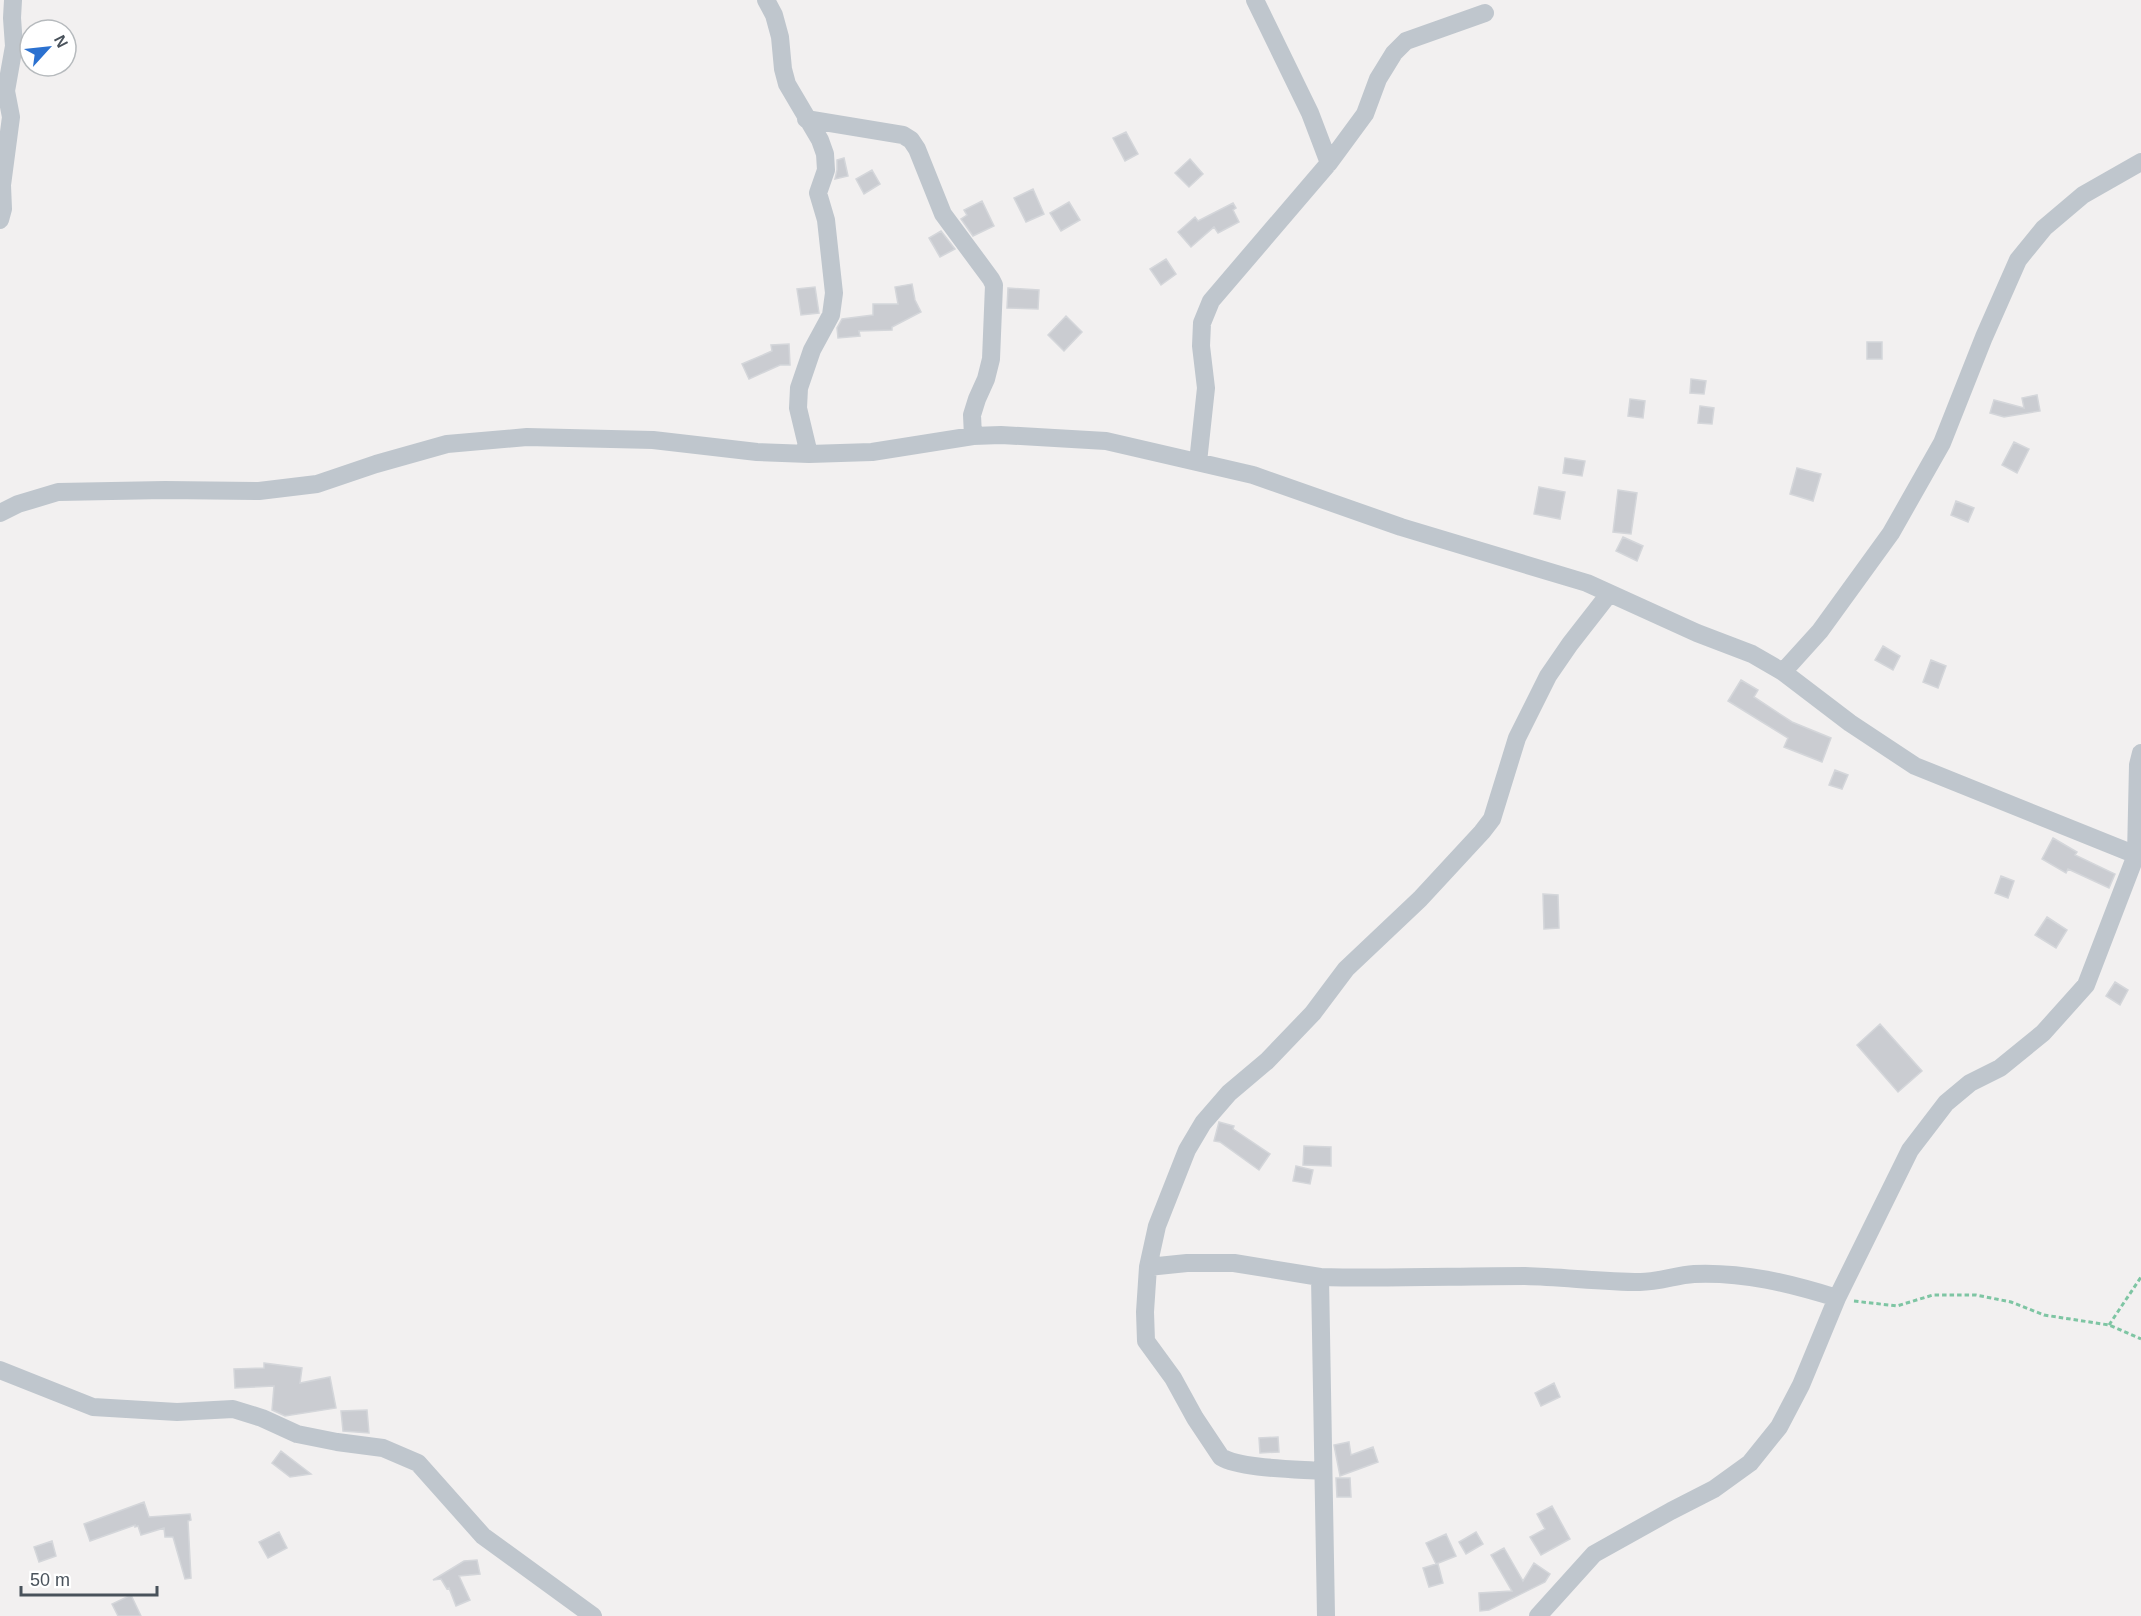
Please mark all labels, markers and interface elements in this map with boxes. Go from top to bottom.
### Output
north arrow [18,18,78,78]
text: N [51,32,71,50]
scale bar [21,1559,158,1597]
text: 50 m [30,1570,70,1590]

